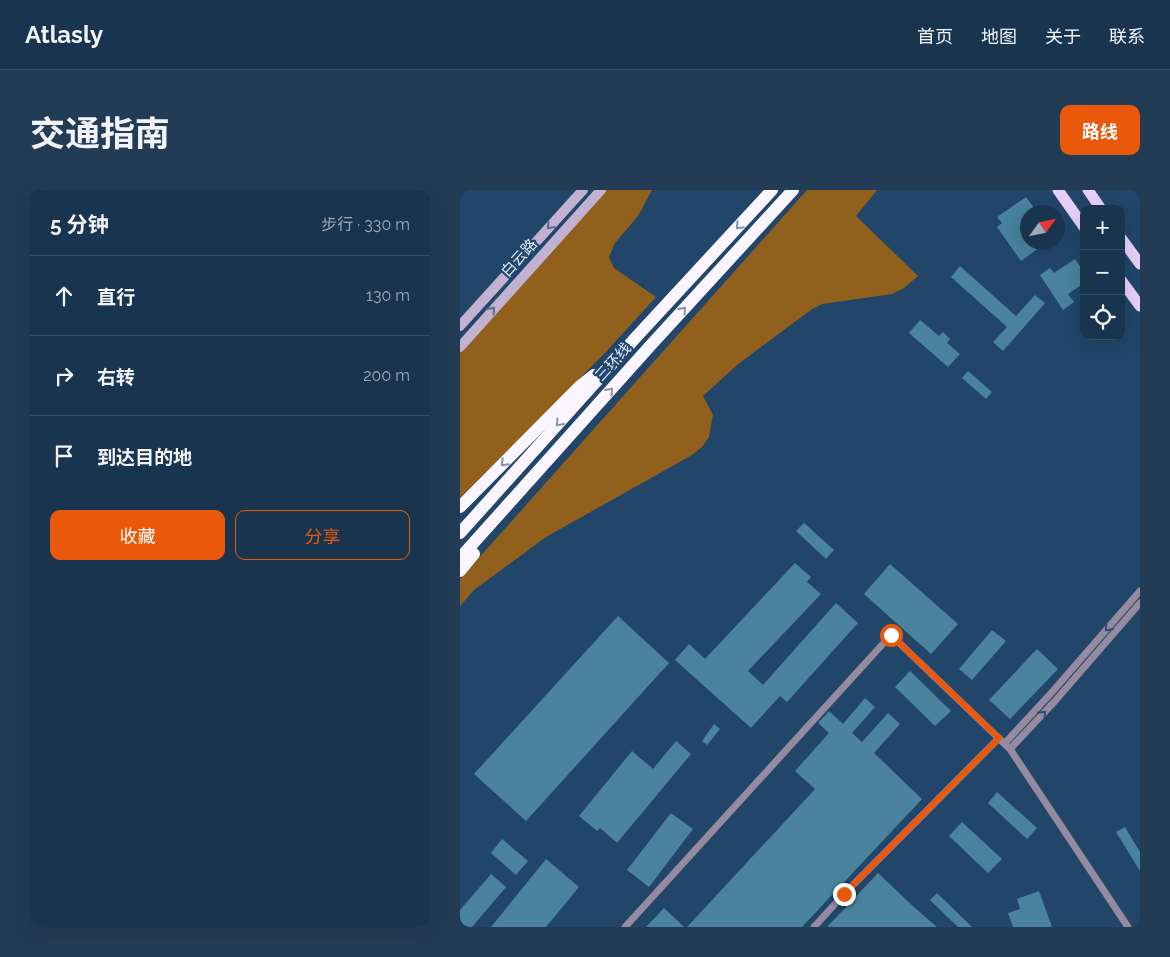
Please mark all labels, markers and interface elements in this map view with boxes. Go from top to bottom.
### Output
text: Atlasly [25,20,103,49]
text: 首页 [917,26,953,47]
text: 地图 [981,26,1017,47]
text: 关于 [1045,26,1081,47]
text: 联系 [1109,26,1145,47]
button: 路线 [1060,105,1140,155]
text: 交通指南 [30,113,170,154]
north arrow [1020,205,1065,250]
map controls [1080,205,1125,340]
button: + [1080,205,1125,250]
text: 5 分钟 [50,212,109,237]
text: 步行 · 330 m [321,215,410,234]
one-way arrow [736,220,745,229]
one-way arrow [547,221,556,230]
street label: 白云路 [497,235,541,281]
button: − [1080,250,1125,295]
icon: ahead [50,282,78,310]
text: 直行 [97,286,135,308]
text: 130 m [366,286,410,305]
button: locate [1080,295,1125,340]
one-way arrow [487,307,496,316]
one-way arrow [677,307,686,316]
street label: 三环线 [591,339,635,385]
icon: right [50,362,78,390]
text: 右转 [97,366,135,388]
text: 200 m [363,366,410,385]
one-way arrow [604,387,613,396]
one-way arrow [555,418,564,427]
icon: arrive [50,442,78,470]
text: 到达目的地 [97,446,192,468]
one-way arrow [501,458,510,467]
button: 收藏 [50,510,225,560]
button: 分享 [235,510,410,560]
one-way arrow [1105,622,1114,631]
route start [880,624,903,647]
one-way arrow [1037,710,1046,719]
route end [833,883,856,906]

